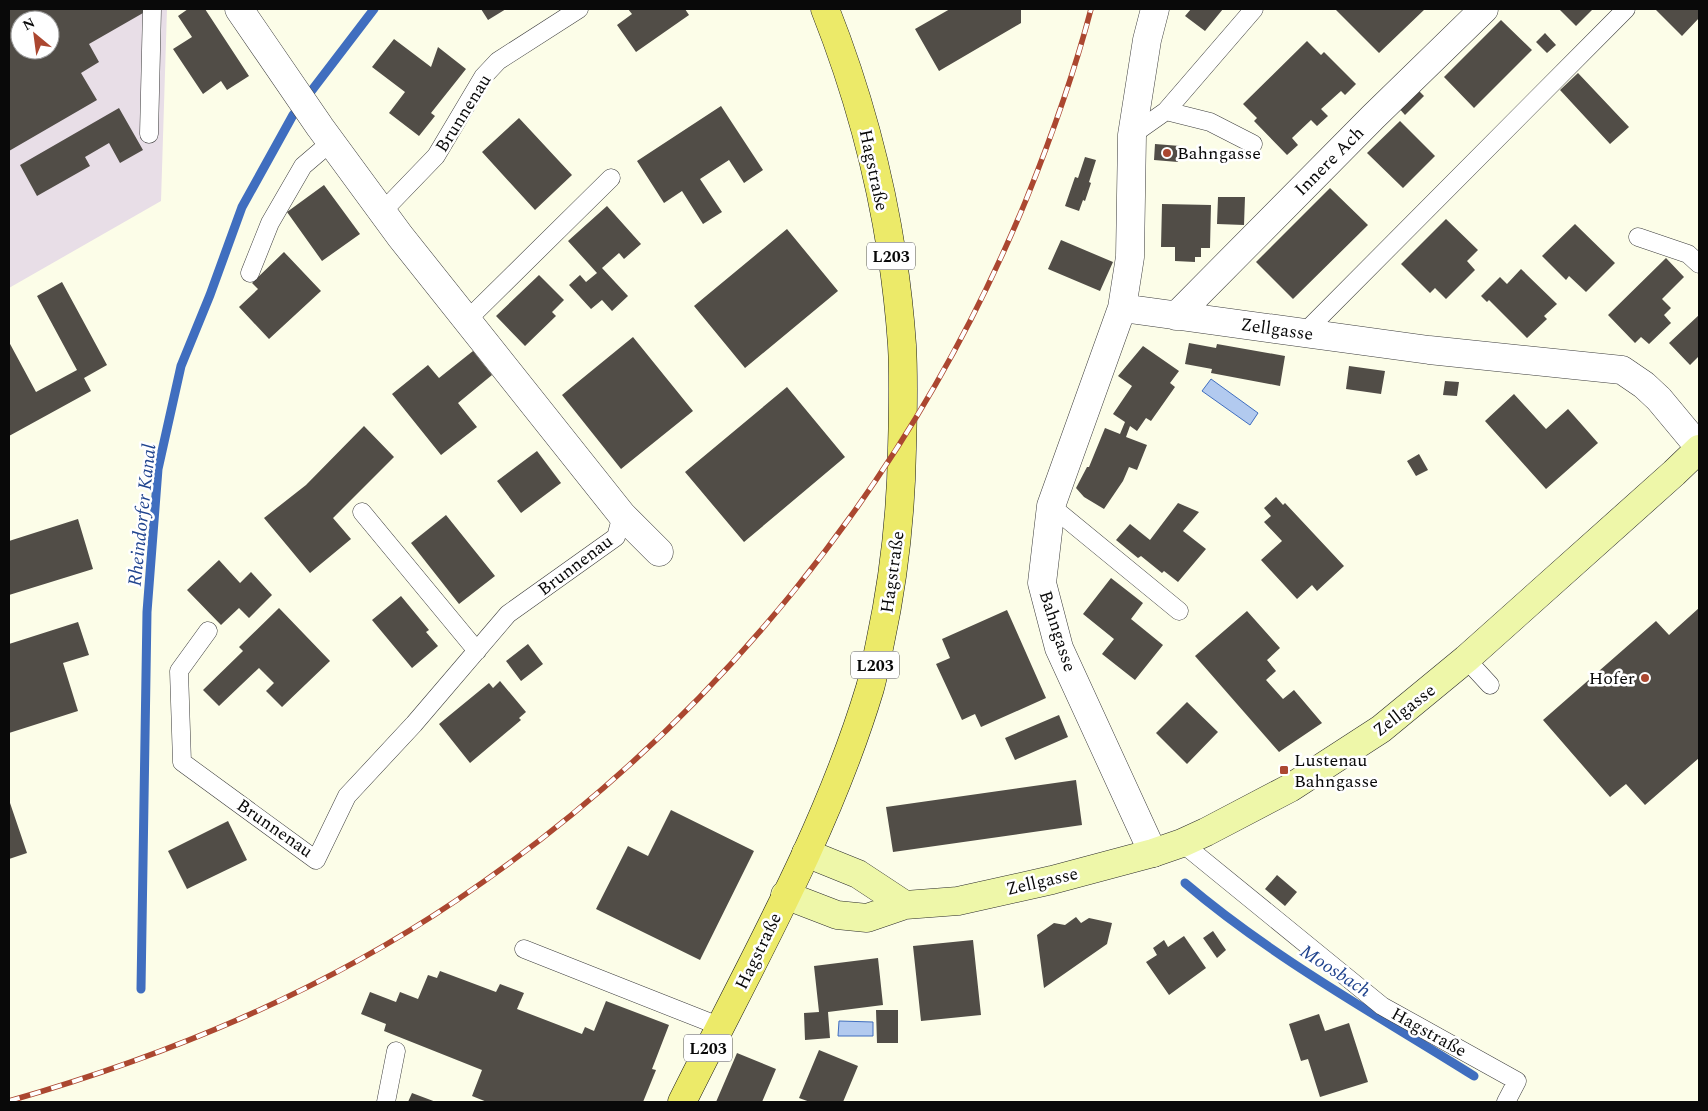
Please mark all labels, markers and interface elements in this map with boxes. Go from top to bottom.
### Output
north arrow [10,10,60,60]
text: N [19,12,39,36]
street label: Brunnenau [429,69,498,158]
street label: Innere Ach [1288,120,1370,202]
street label: Hagstraße [852,127,895,213]
place label: Bahngasse [1177,140,1261,167]
marker: Bahngasse [1161,147,1173,159]
road number: L203 [867,242,915,270]
street label: Zellgasse [1239,311,1315,348]
water label: Rheindorfer Kanal [121,443,164,588]
street label: Brunnenau [532,528,619,603]
street label: Hagstraße [873,529,912,615]
street label: Bahngasse [1032,587,1083,675]
road number: L203 [851,652,899,678]
place label: Hofer [1589,665,1635,692]
marker: Hofer [1639,672,1651,684]
street label: Zellgasse [1367,677,1441,744]
place label: Lustenau Bahngasse [1294,747,1378,795]
marker: Lustenau Bahngasse [1278,764,1290,776]
street label: Brunnenau [231,792,319,865]
street label: Zellgasse [1003,860,1081,903]
street label: Hagstraße [728,908,789,994]
water label: Moosbach [1294,937,1377,1005]
street label: Hagstraße [1386,1001,1472,1064]
road number: L203 [684,1034,732,1062]

